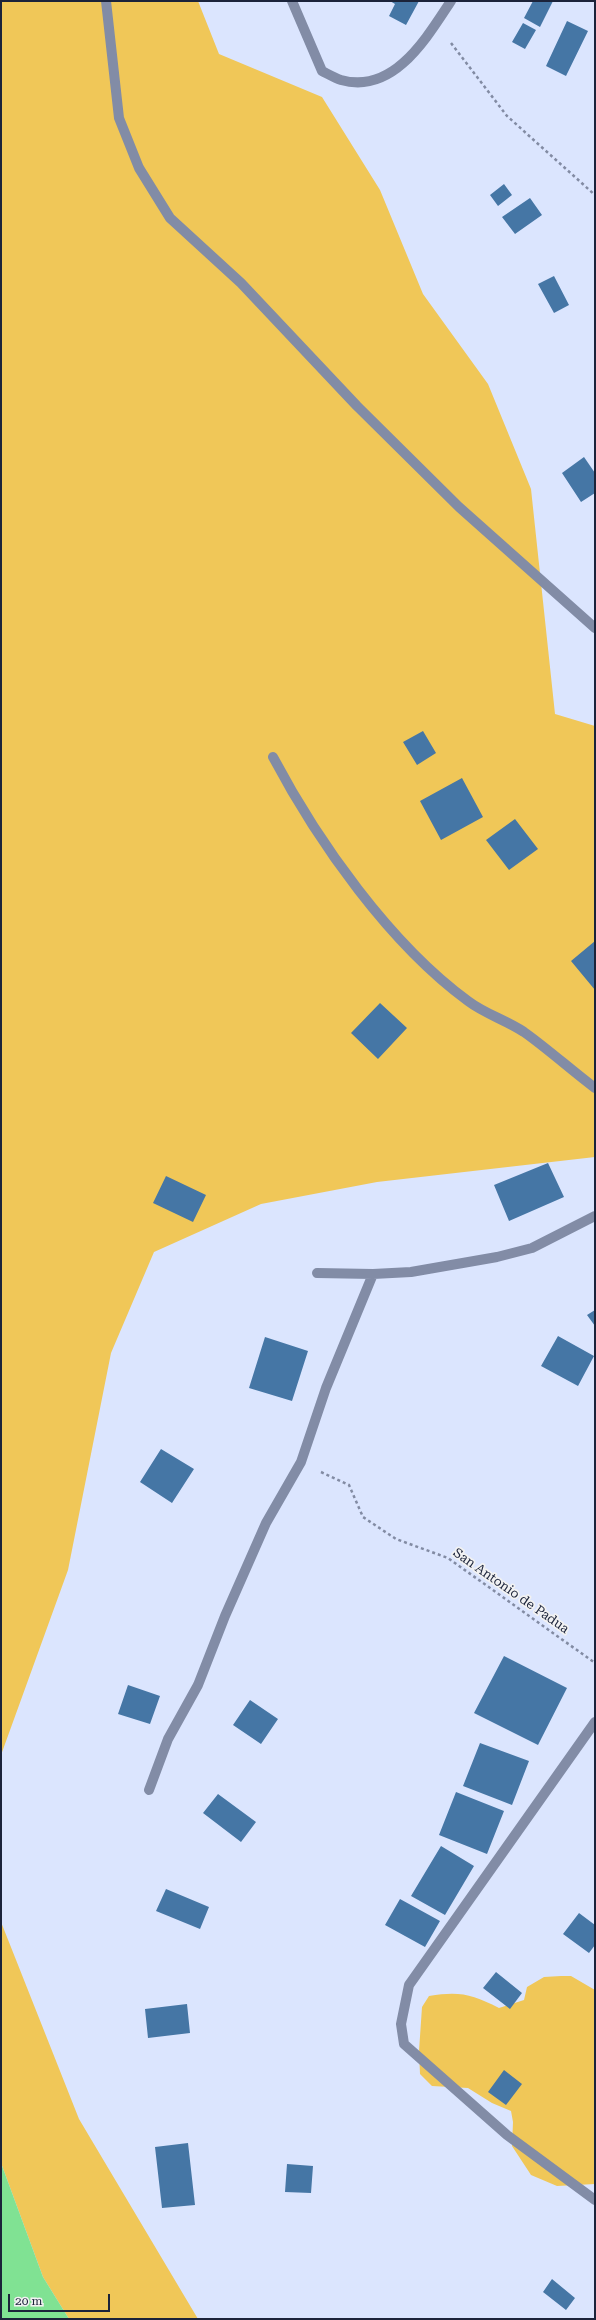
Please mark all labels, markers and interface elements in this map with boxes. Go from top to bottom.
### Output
street label: San Antonio de Padua [450,1545,572,1637]
scale bar [10,2286,112,2312]
text: 20 m [15,2294,42,2308]

